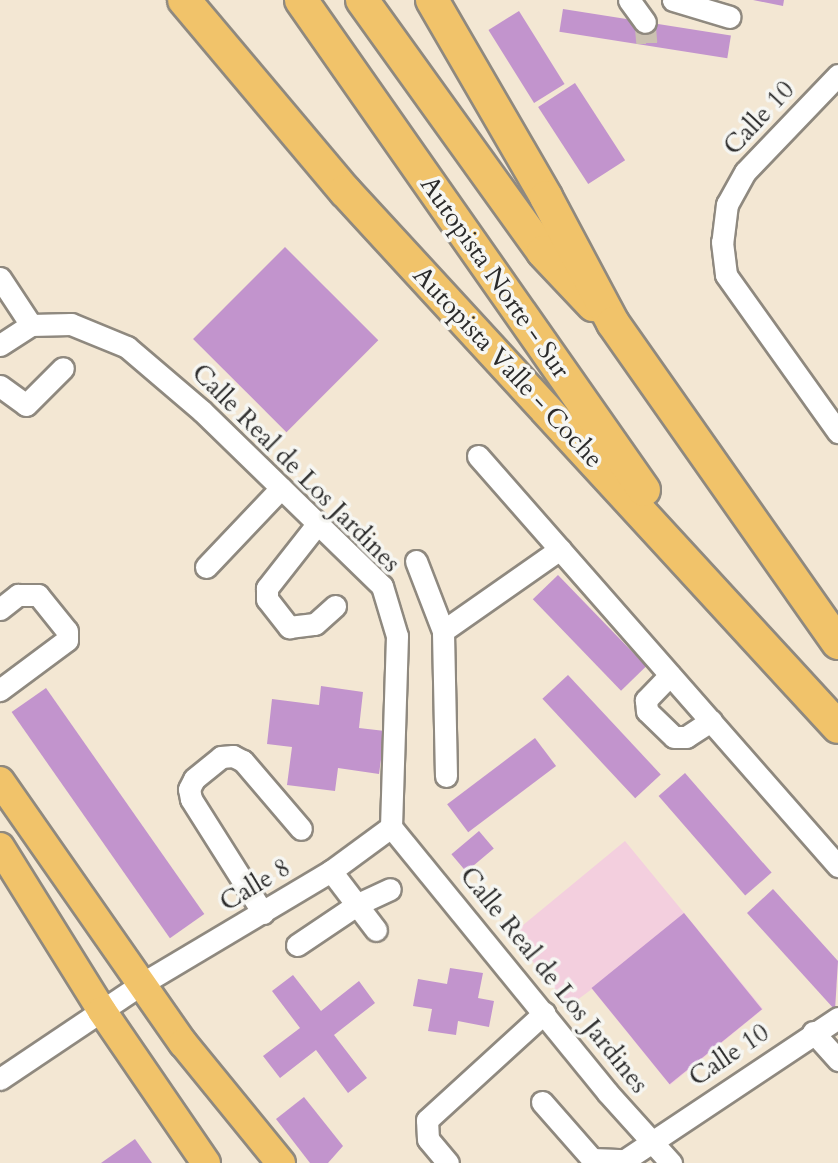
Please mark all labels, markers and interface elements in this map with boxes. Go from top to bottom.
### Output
street label: Calle 10 [717,75,801,161]
street label: Autopista Norte - Sur [414,170,576,384]
street label: Autopista Valle - Coche [407,260,609,474]
street label: Calle Real de Los Jardines [185,357,407,579]
street label: Calle 8 [214,852,296,918]
street label: Calle Real de Los Jardines [453,861,655,1099]
street label: Calle 10 [683,1017,775,1093]

